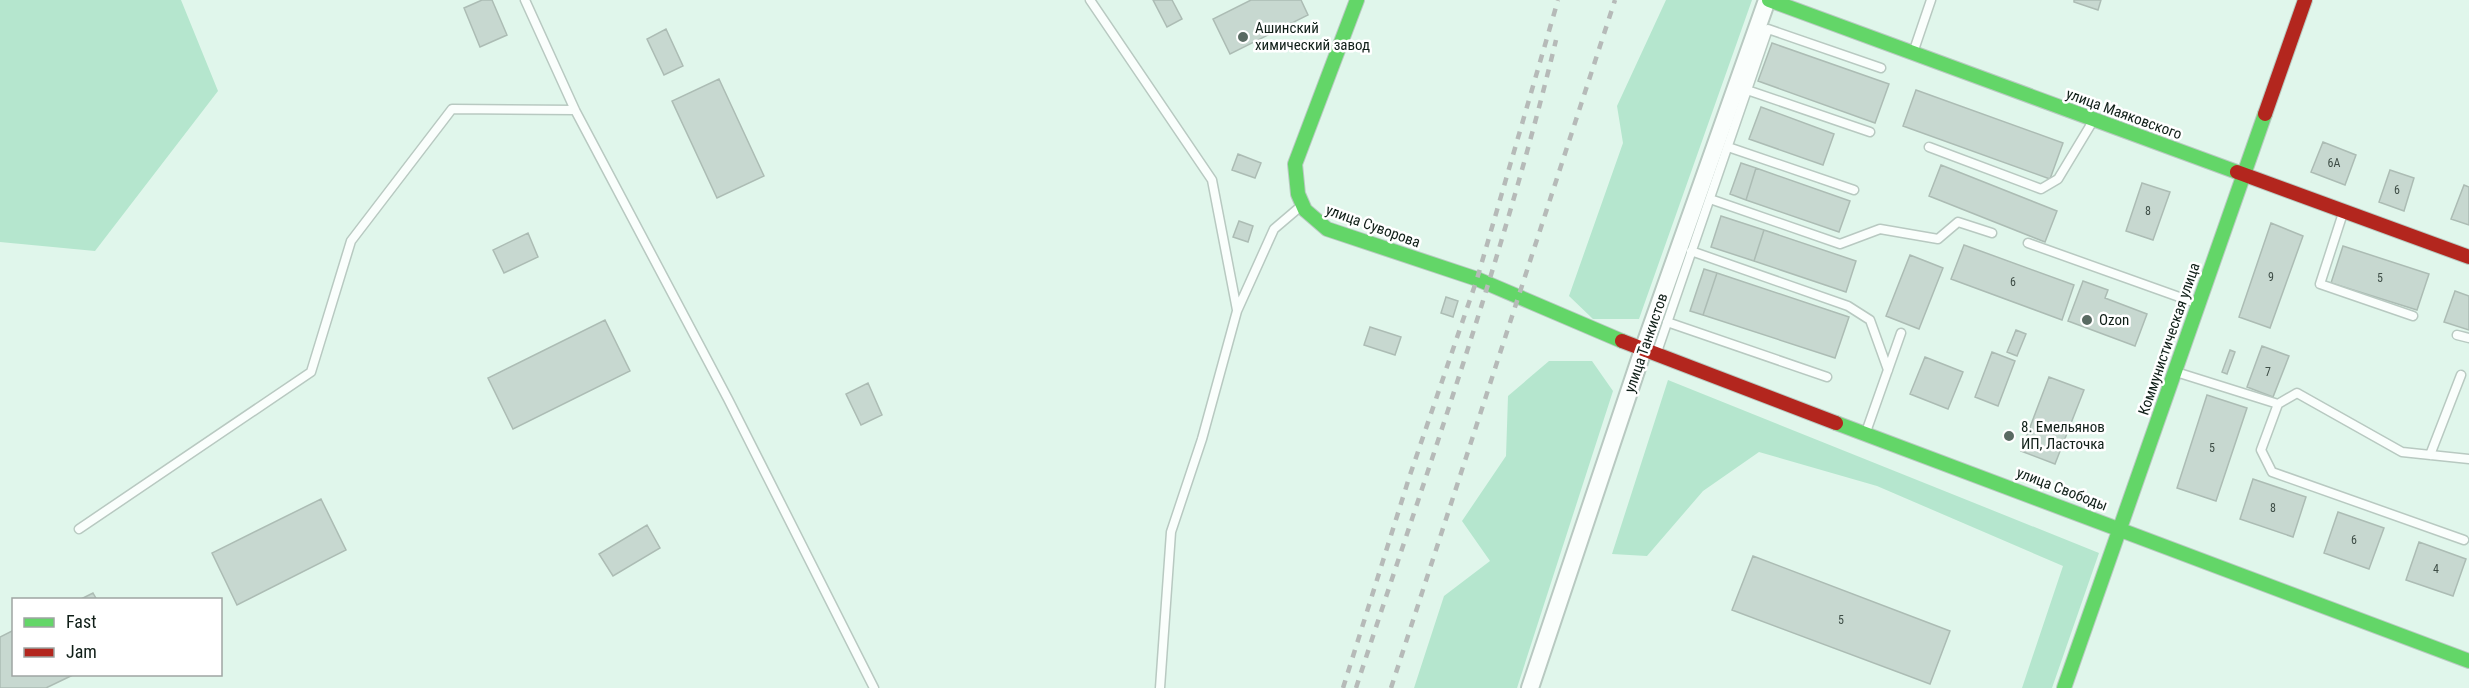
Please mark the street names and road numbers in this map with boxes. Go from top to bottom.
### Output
street label: улица Маяковского [2064,85,2184,143]
street label: улица Суворова [1323,201,1423,251]
street label: Коммунистическая улица [2134,260,2204,418]
street label: улица Танкистов [1621,291,1671,395]
street label: улица Свободы [2014,463,2110,515]

